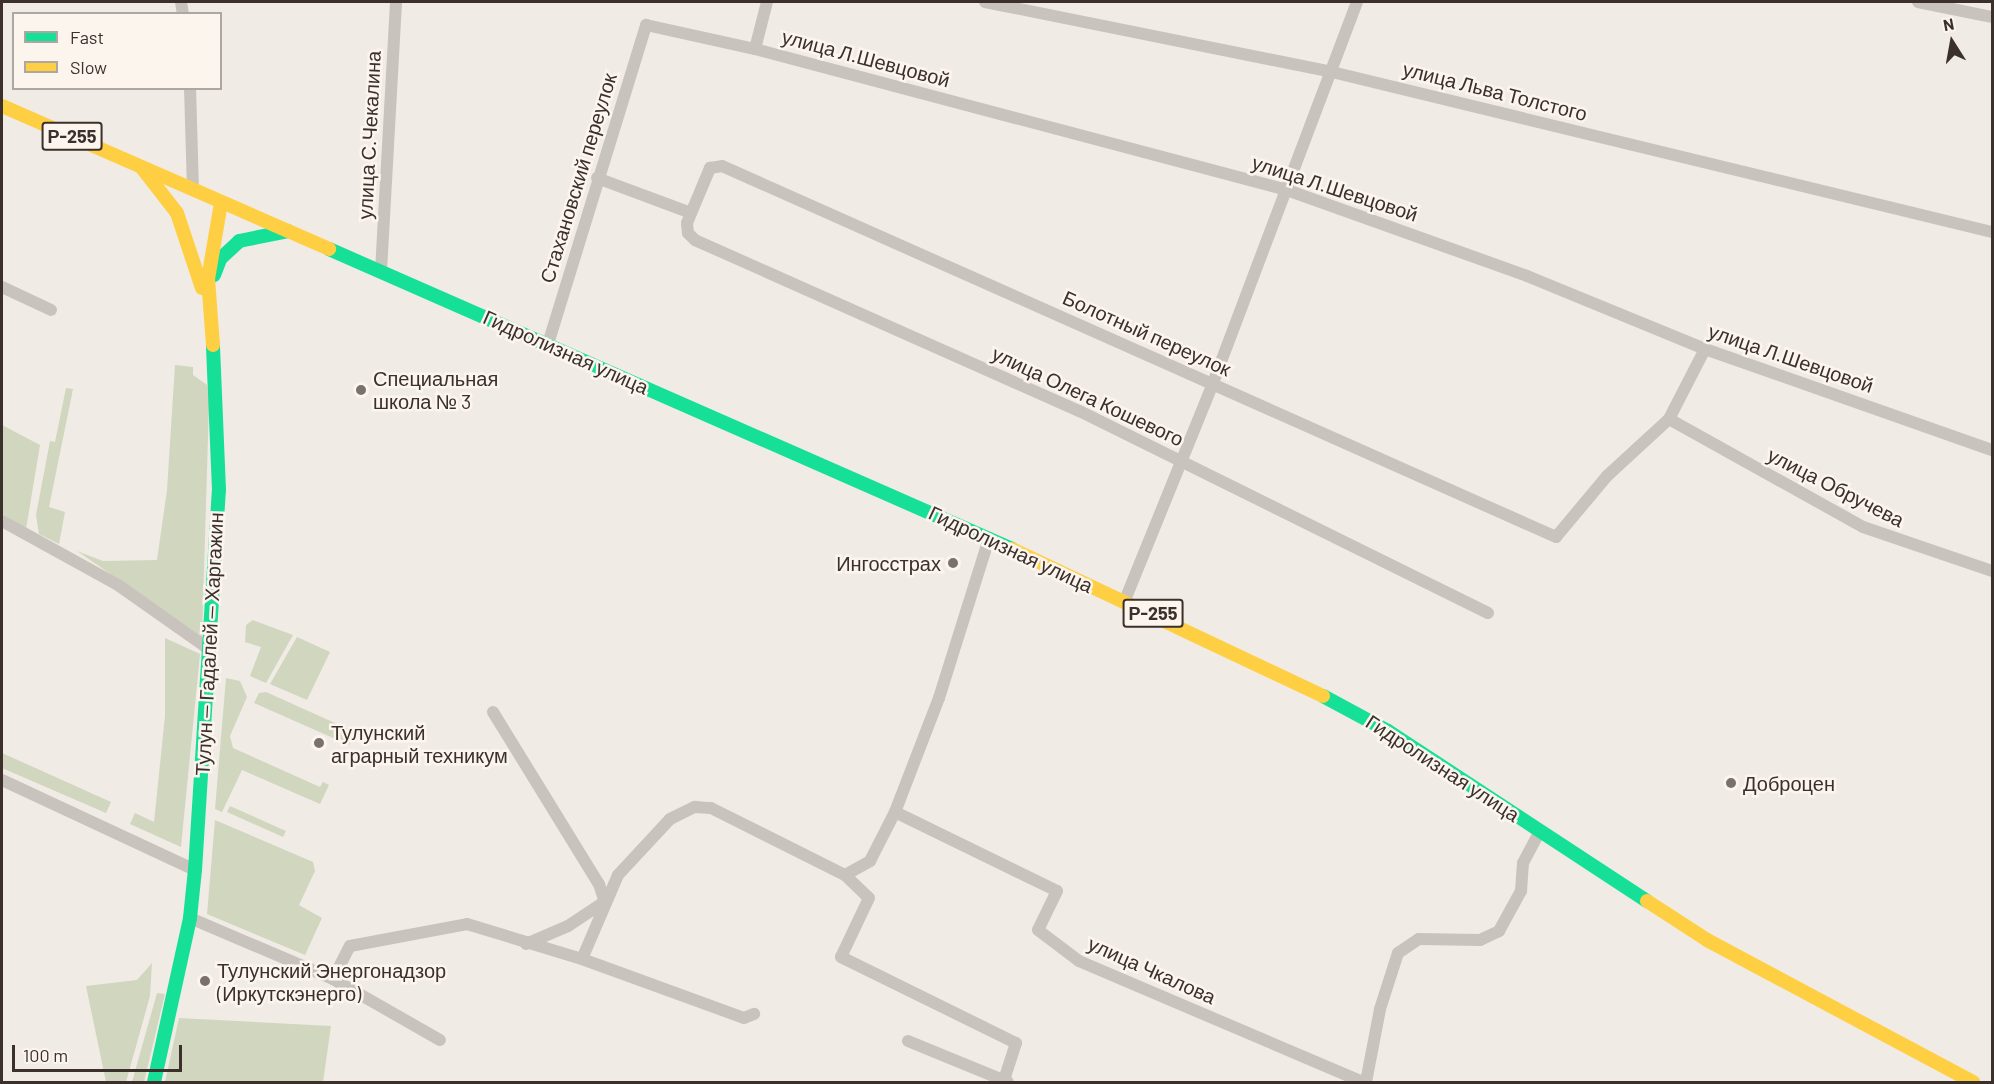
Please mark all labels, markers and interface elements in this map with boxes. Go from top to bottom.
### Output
legend [12,12,222,90]
north arrow [1922,12,1982,72]
text: N [1941,14,1955,34]
street label: улица Л.Шевцовой [779,24,953,92]
text: Fast [70,26,104,48]
street label: улица С.Чекалина [353,50,385,220]
text: Slow [70,56,107,78]
street label: улица Льва Толстого [1400,56,1590,126]
street label: Стахановский переулок [535,70,621,286]
road number: Р-255 [40,121,104,151]
street label: улица Л.Шевцовой [1249,150,1421,226]
street label: Болотный переулок [1059,285,1235,381]
street label: Гидролизная улица [480,305,652,399]
street label: улица Л.Шевцовой [1705,319,1877,397]
street label: улица Олега Кошевого [988,341,1188,451]
place label: Специальная школа № 3 [373,366,498,413]
marker: Специальная школа № 3 [354,383,368,397]
street label: улица Обручева [1764,442,1908,532]
street label: Гидролизная улица [925,500,1097,598]
street label: Тулун — Гадалей — Харгажин [190,512,228,776]
place label: Ингосстрах [836,551,941,575]
marker: Ингосстрах [946,556,960,570]
road number: Р-255 [1122,598,1184,628]
street label: Гидролизная улица [1362,709,1524,827]
place label: Тулунский аграрный техникум [331,720,508,767]
marker: Тулунский аграрный техникум [312,736,326,750]
place label: Доброцен [1743,771,1835,795]
marker: Доброцен [1724,776,1738,790]
street label: улица Чкалова [1084,931,1220,1009]
place label: Тулунский Энергонадзор (Иркутскэнерго) [217,958,446,1005]
marker: Тулунский Энергонадзор (Иркутскэнерго) [198,974,212,988]
scale bar [15,1033,184,1071]
text: 100 m [23,1044,68,1066]

